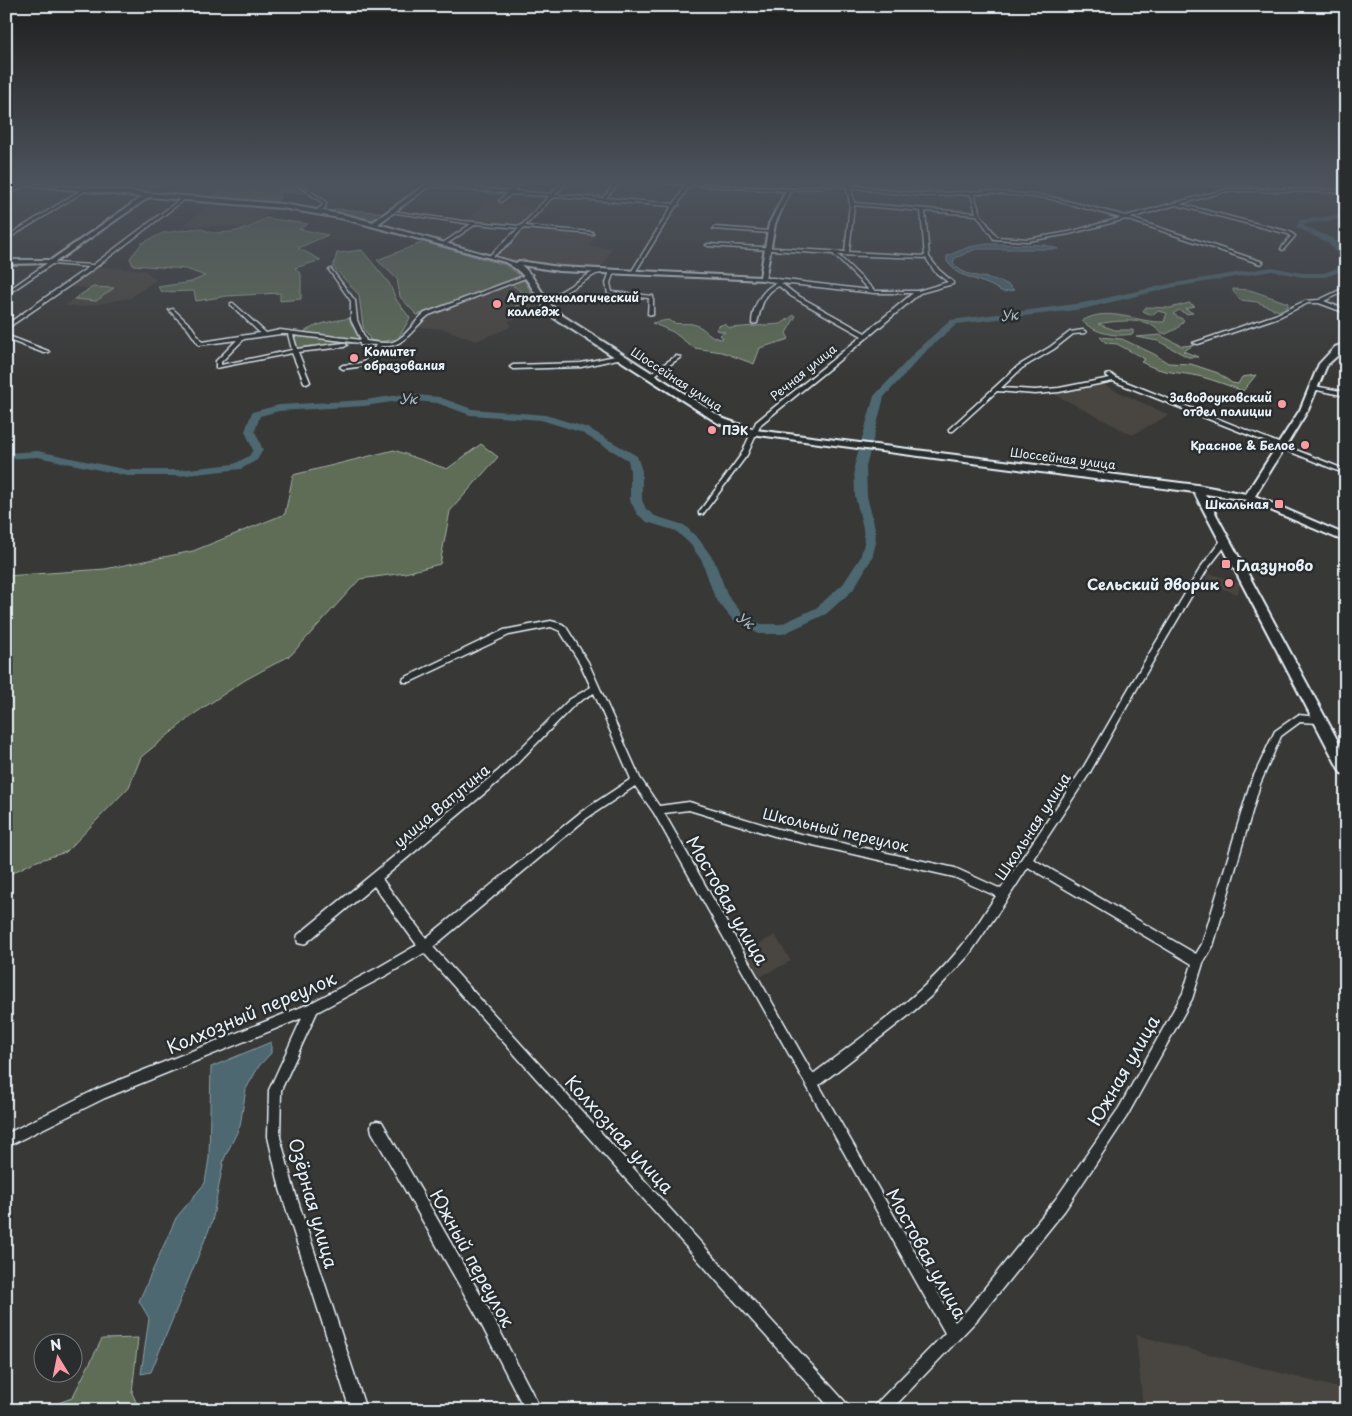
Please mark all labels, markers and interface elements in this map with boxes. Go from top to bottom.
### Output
place label: Агротехнологический колледж [506,288,639,320]
marker: Агротехнологический колледж [491,298,503,310]
water label: Ук [999,303,1021,326]
street label: Речная улица [766,339,840,404]
place label: Комитет образования [364,342,445,374]
street label: Шоссейная улица [628,343,727,416]
marker: Комитет образования [348,352,360,364]
water label: Ук [399,388,419,409]
place label: Заводоуковский отдел полиции [1169,388,1272,420]
marker: Заводоуковский отдел полиции [1276,398,1288,410]
place label: ПЭК [722,421,748,439]
marker: ПЭК [706,424,718,436]
place label: Красное & Белое [1190,436,1295,454]
marker: Красное & Белое [1299,439,1311,451]
street label: Шоссейная улица [1009,443,1117,473]
place label: Школьная [1205,495,1269,513]
marker: Школьная [1273,498,1285,510]
place label: Глазуново [1236,553,1313,576]
marker: Глазуново [1220,558,1232,570]
place label: Сельский дворик [1087,572,1219,595]
marker: Сельский дворик [1223,577,1235,589]
water label: Ук [732,606,760,635]
street label: улица Ватутина [388,757,495,852]
street label: Школьная улица [988,767,1076,884]
street label: Школьный переулок [761,801,912,857]
street label: Мостовая улица [680,830,776,970]
street label: Колхозный переулок [162,964,340,1060]
street label: Южная улица [1080,1009,1166,1130]
street label: Колхозная улица [559,1069,681,1200]
street label: Озёрная улица [283,1135,346,1272]
street label: Мостовая улица [880,1183,974,1324]
street label: Южный переулок [424,1184,522,1332]
text: N [48,1333,63,1356]
north arrow [32,1334,82,1384]

